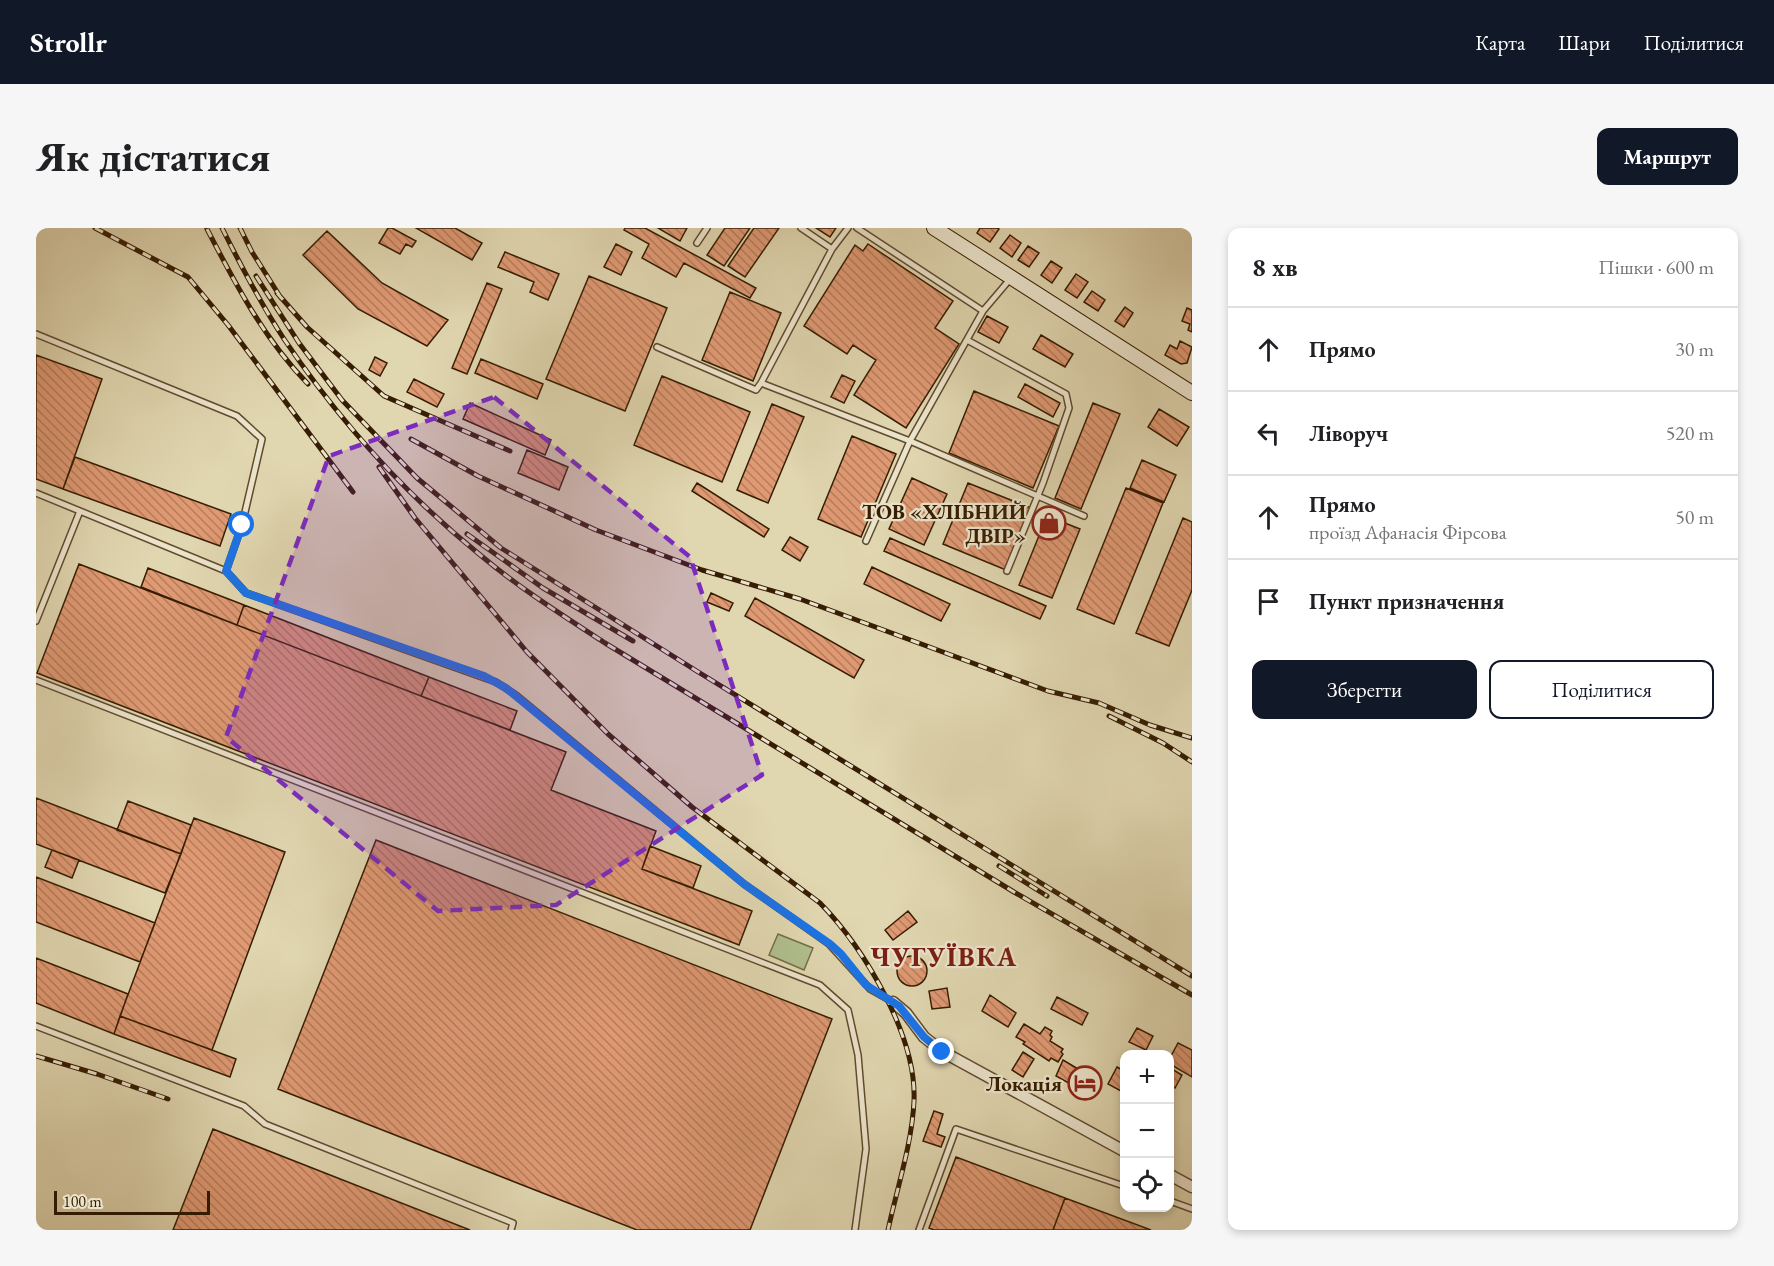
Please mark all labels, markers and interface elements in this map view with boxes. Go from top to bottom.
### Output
text: Strollr [30,24,107,60]
text: Карта [1475,29,1525,56]
text: Шари [1558,29,1610,56]
text: Поділитися [1643,29,1744,56]
button: Маршрут [1597,128,1738,185]
text: Як дістатися [36,129,270,184]
text: 8 хв [1252,250,1298,284]
text: Пішки · 600 m [1598,254,1714,280]
icon: ahead [1252,333,1285,366]
text: Прямо [1309,335,1376,364]
text: 30 m [1675,336,1714,362]
icon: left [1252,417,1285,450]
text: Ліворуч [1309,419,1388,448]
text: 520 m [1666,420,1714,446]
text: Прямо [1309,490,1376,519]
place label: ТОВ «ХЛІБНИЙ ДВІР» [862,498,1027,549]
icon: ahead [1252,501,1285,534]
text: 50 m [1675,504,1714,530]
shop icon: ТОВ «ХЛІБНИЙ ДВІР» [1031,505,1067,541]
route start [228,511,254,537]
text: проїзд Афанасія Фірсова [1309,519,1507,545]
icon: arrive [1252,585,1285,618]
text: Пункт призначення [1309,587,1504,616]
button: Зберегти [1252,660,1477,719]
button: Поділитися [1489,660,1714,719]
district label: ЧУГУЇВКА [870,939,1018,974]
route end [928,1038,954,1064]
map controls [1120,1050,1174,1212]
button: + [1120,1050,1174,1104]
hotel icon: Локація [1067,1065,1103,1101]
place label: Локація [986,1070,1062,1097]
button: − [1120,1104,1174,1158]
button: locate [1120,1158,1174,1212]
scale bar [54,1188,210,1216]
text: 100 m [63,1191,102,1212]

